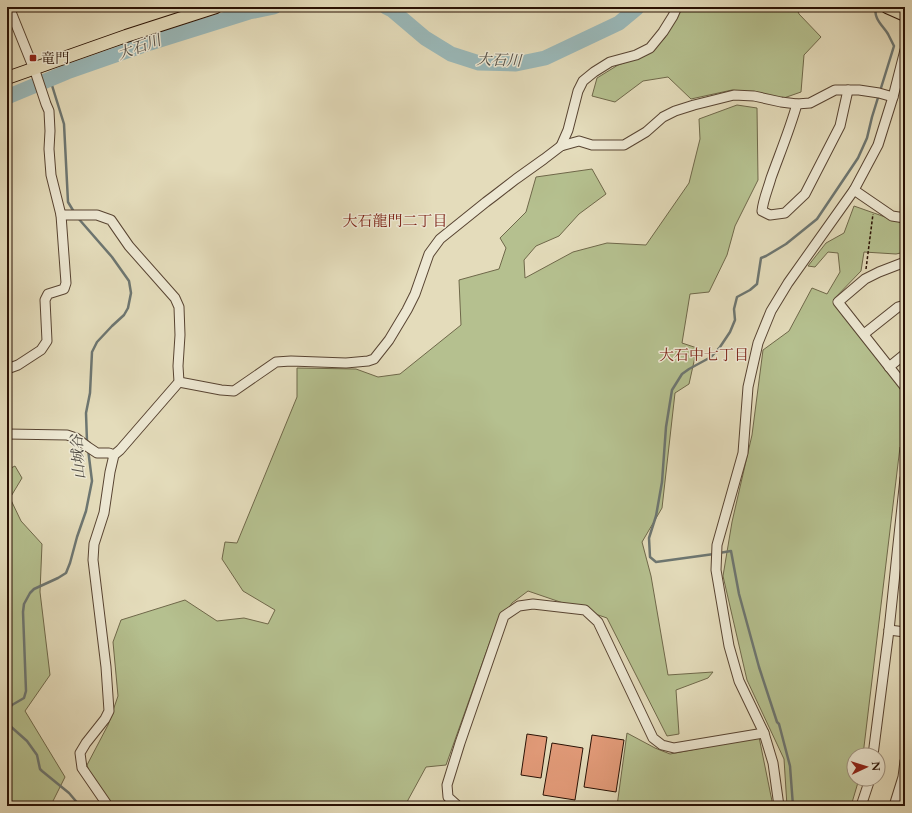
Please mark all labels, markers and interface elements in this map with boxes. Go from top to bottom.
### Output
water label: 大石川 [114,29,165,64]
place label: 竜門 [41,49,69,68]
water label: 大石川 [476,49,524,71]
marker: 竜門 [28,53,38,63]
district label: 大石龍門二丁目 [342,211,448,231]
district label: 大石中七丁目 [659,345,749,365]
water label: 山城谷 [66,433,90,480]
north arrow [846,747,886,787]
text: N [868,761,883,772]

